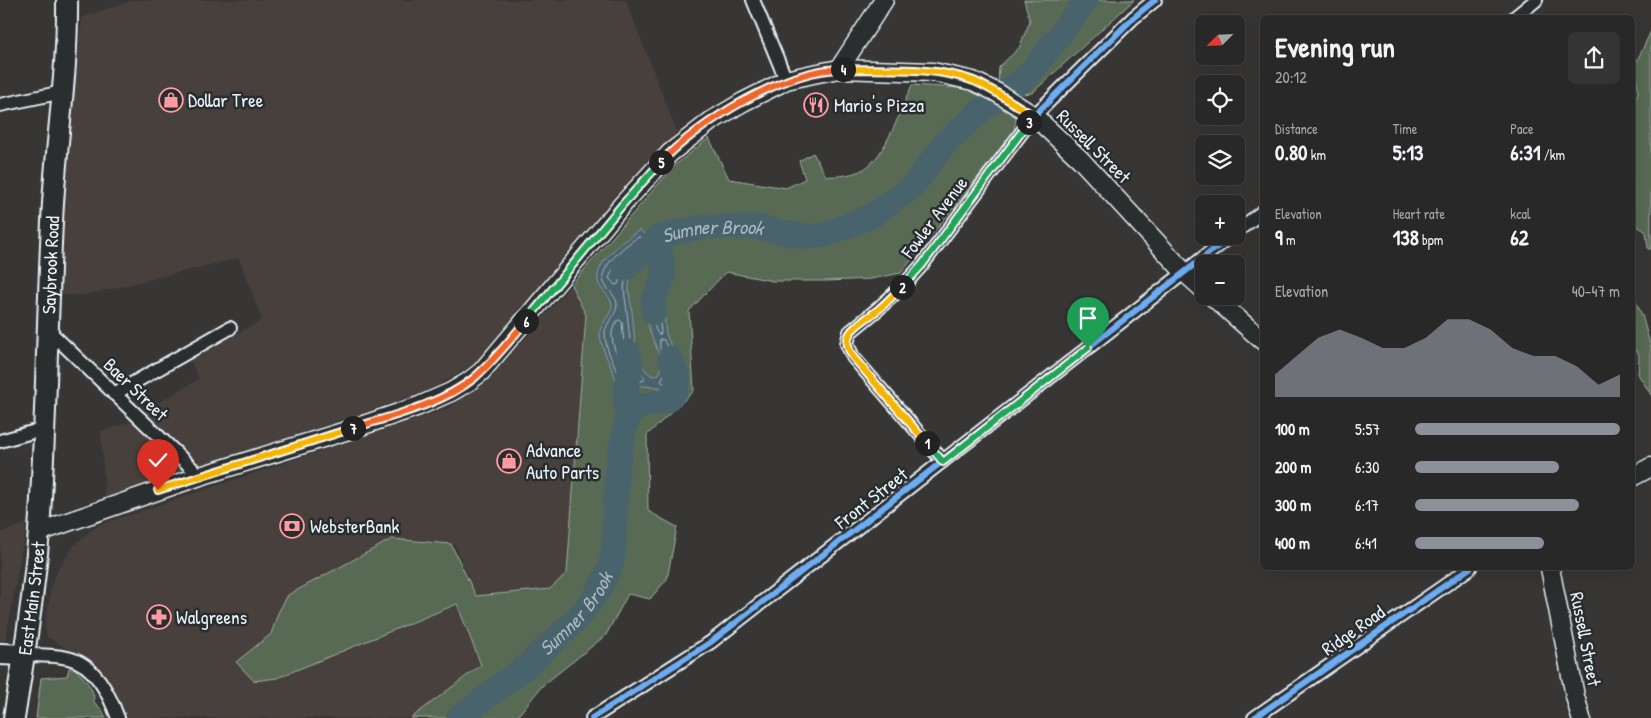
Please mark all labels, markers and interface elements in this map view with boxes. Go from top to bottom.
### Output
north arrow [1195,15,1245,65]
map controls [1195,15,1245,305]
text: Evening run [1275,28,1395,66]
button: share [1568,32,1620,84]
pin: 4 [830,56,856,82]
text: 4 [841,60,846,79]
text: 20:12 [1275,66,1307,88]
button: locate [1195,75,1245,125]
shop icon: Dollar Tree [158,87,184,113]
place label: Dollar Tree [188,87,264,113]
restaurant icon: Mario's Pizza [803,92,829,118]
place label: Mario's Pizza [834,92,924,118]
street label: Russell Street [1051,103,1137,189]
pin: 3 [1016,110,1042,134]
text: 3 [1026,113,1033,132]
text: Distance [1275,119,1318,138]
text: Time [1393,119,1417,138]
text: Pace [1510,119,1534,138]
button: layers [1195,135,1245,185]
text: 0.80 [1275,138,1307,167]
text: 5:13 [1393,138,1423,167]
text: 6:31 [1510,138,1541,167]
text: km [1307,145,1326,164]
text: /km [1541,145,1565,164]
pin: 5 [648,150,674,174]
text: 5 [659,153,664,172]
street label: Fowler Avenue [894,170,974,264]
button: + [1195,195,1245,245]
text: Elevation [1275,204,1322,223]
text: Heart rate [1393,204,1445,223]
text: kcal [1510,204,1531,223]
water label: Sumner Brook [658,213,768,249]
street label: Saybrook Road [35,215,65,314]
text: 9 [1275,223,1283,252]
text: 138 [1393,223,1419,252]
text: 62 [1510,223,1529,252]
text: m [1283,230,1295,249]
text: bpm [1419,230,1443,249]
button: − [1195,255,1245,305]
pin: 2 [890,274,914,300]
text: 2 [899,278,906,297]
text: Elevation [1275,280,1328,302]
text: 40–47 m [1572,280,1620,302]
pin [1067,297,1109,348]
icon: arrive [1074,304,1102,332]
pin: 6 [514,308,538,334]
text: 6 [524,312,529,331]
street label: Baer Street [98,352,174,427]
pin: 7 [340,416,366,440]
text: 100 m [1275,418,1310,440]
text: 5:57 [1355,418,1380,440]
text: 7 [350,419,357,438]
pin: 1 [914,430,940,456]
text: 1 [925,434,930,453]
place label: Advance Auto Parts [526,437,599,485]
pin [137,439,179,490]
icon: check [144,446,172,474]
shop icon: Advance Auto Parts [496,448,522,474]
text: 200 m [1275,456,1311,478]
text: 6:30 [1355,456,1379,478]
street label: Front Street [828,461,913,535]
text: 300 m [1275,494,1311,516]
text: 6:17 [1355,494,1379,516]
bank icon: WebsterBank [279,513,305,539]
place label: WebsterBank [310,513,399,539]
text: 400 m [1275,532,1310,554]
text: 6:41 [1355,532,1377,554]
street label: East Main Street [11,540,51,657]
water label: Sumner Brook [533,565,620,661]
street label: Russell Street [1564,590,1608,689]
street label: Ridge Road [1316,598,1390,661]
pharmacy icon: Walgreens [146,604,172,630]
place label: Walgreens [176,604,247,630]

